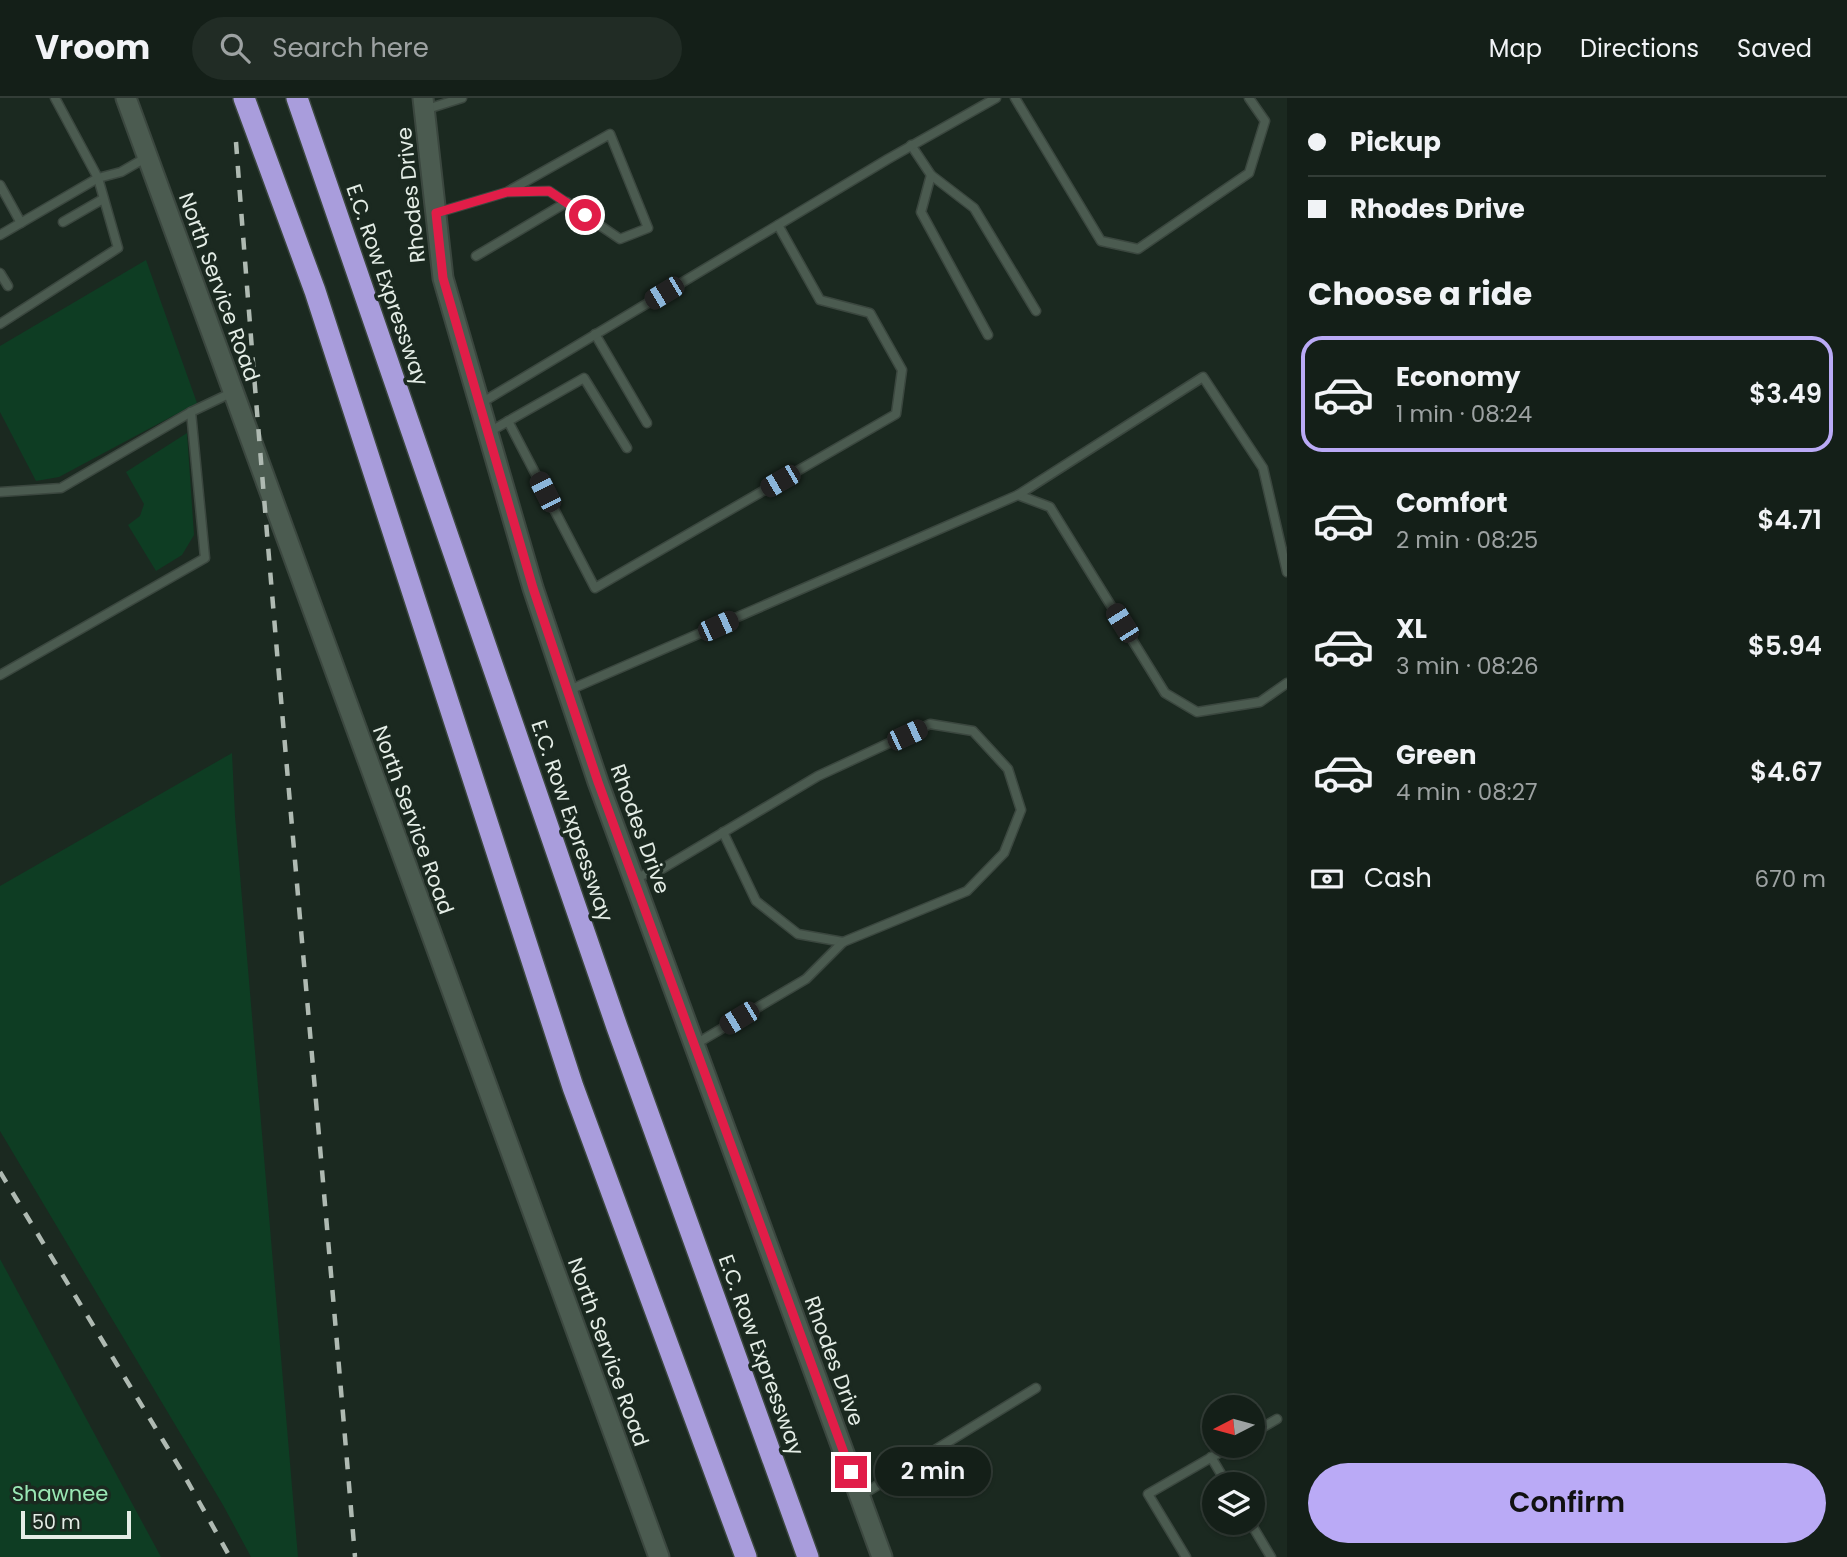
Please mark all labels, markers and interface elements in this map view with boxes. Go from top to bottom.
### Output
search box [192,17,682,80]
text: Vroom [35,24,150,71]
icon: search [216,29,254,67]
text: Search here [272,30,429,66]
text: Map [1489,32,1542,65]
text: Directions [1580,32,1699,65]
text: Saved [1737,32,1812,65]
text: Pickup [1350,124,1441,160]
street label: Rhodes Drive [389,126,432,264]
street label: E.C. Row Expressway [339,180,436,390]
street label: North Service Road [172,188,267,385]
text: Rhodes Drive [1350,191,1525,227]
route start [569,199,601,231]
text: Choose a ride [1308,271,1532,316]
car [641,273,688,313]
text: Economy [1396,359,1520,395]
icon: car [1312,363,1375,426]
text: $3.49 [1749,376,1822,412]
text: 1 min · 08:24 [1396,398,1532,430]
car [757,461,804,501]
car [527,469,564,515]
text: Comfort [1396,485,1508,521]
icon: car [1312,489,1375,552]
text: $4.71 [1757,502,1822,538]
text: 2 min · 08:25 [1396,524,1538,556]
car [1102,600,1143,646]
car [695,608,742,644]
text: XL [1396,611,1427,647]
icon: car [1312,615,1375,678]
text: $5.94 [1748,628,1822,664]
text: 3 min · 08:26 [1396,650,1539,682]
street label: E.C. Row Expressway [524,716,621,926]
car [884,717,931,753]
street label: North Service Road [366,721,461,918]
text: Green [1396,737,1477,773]
icon: car [1312,741,1375,804]
text: $4.67 [1750,754,1822,790]
street label: Rhodes Drive [604,760,677,898]
text: 4 min · 08:27 [1396,776,1537,808]
icon: cash [1308,860,1346,898]
text: Cash [1364,860,1432,896]
text: 670 m [1755,863,1826,895]
car [716,998,763,1038]
street label: E.C. Row Expressway [712,1250,811,1459]
street label: North Service Road [561,1253,656,1450]
street label: Rhodes Drive [798,1292,871,1430]
north arrow [1202,1395,1265,1458]
map controls [1202,1395,1265,1535]
callout: 2 min [876,1448,991,1496]
text: 2 min [901,1455,965,1487]
route end [835,1456,867,1488]
button: Confirm [1308,1463,1826,1543]
button: layers [1202,1472,1265,1535]
park label: Shawnee [12,1479,108,1508]
scale bar [21,1508,131,1540]
text: 50 m [32,1509,81,1536]

